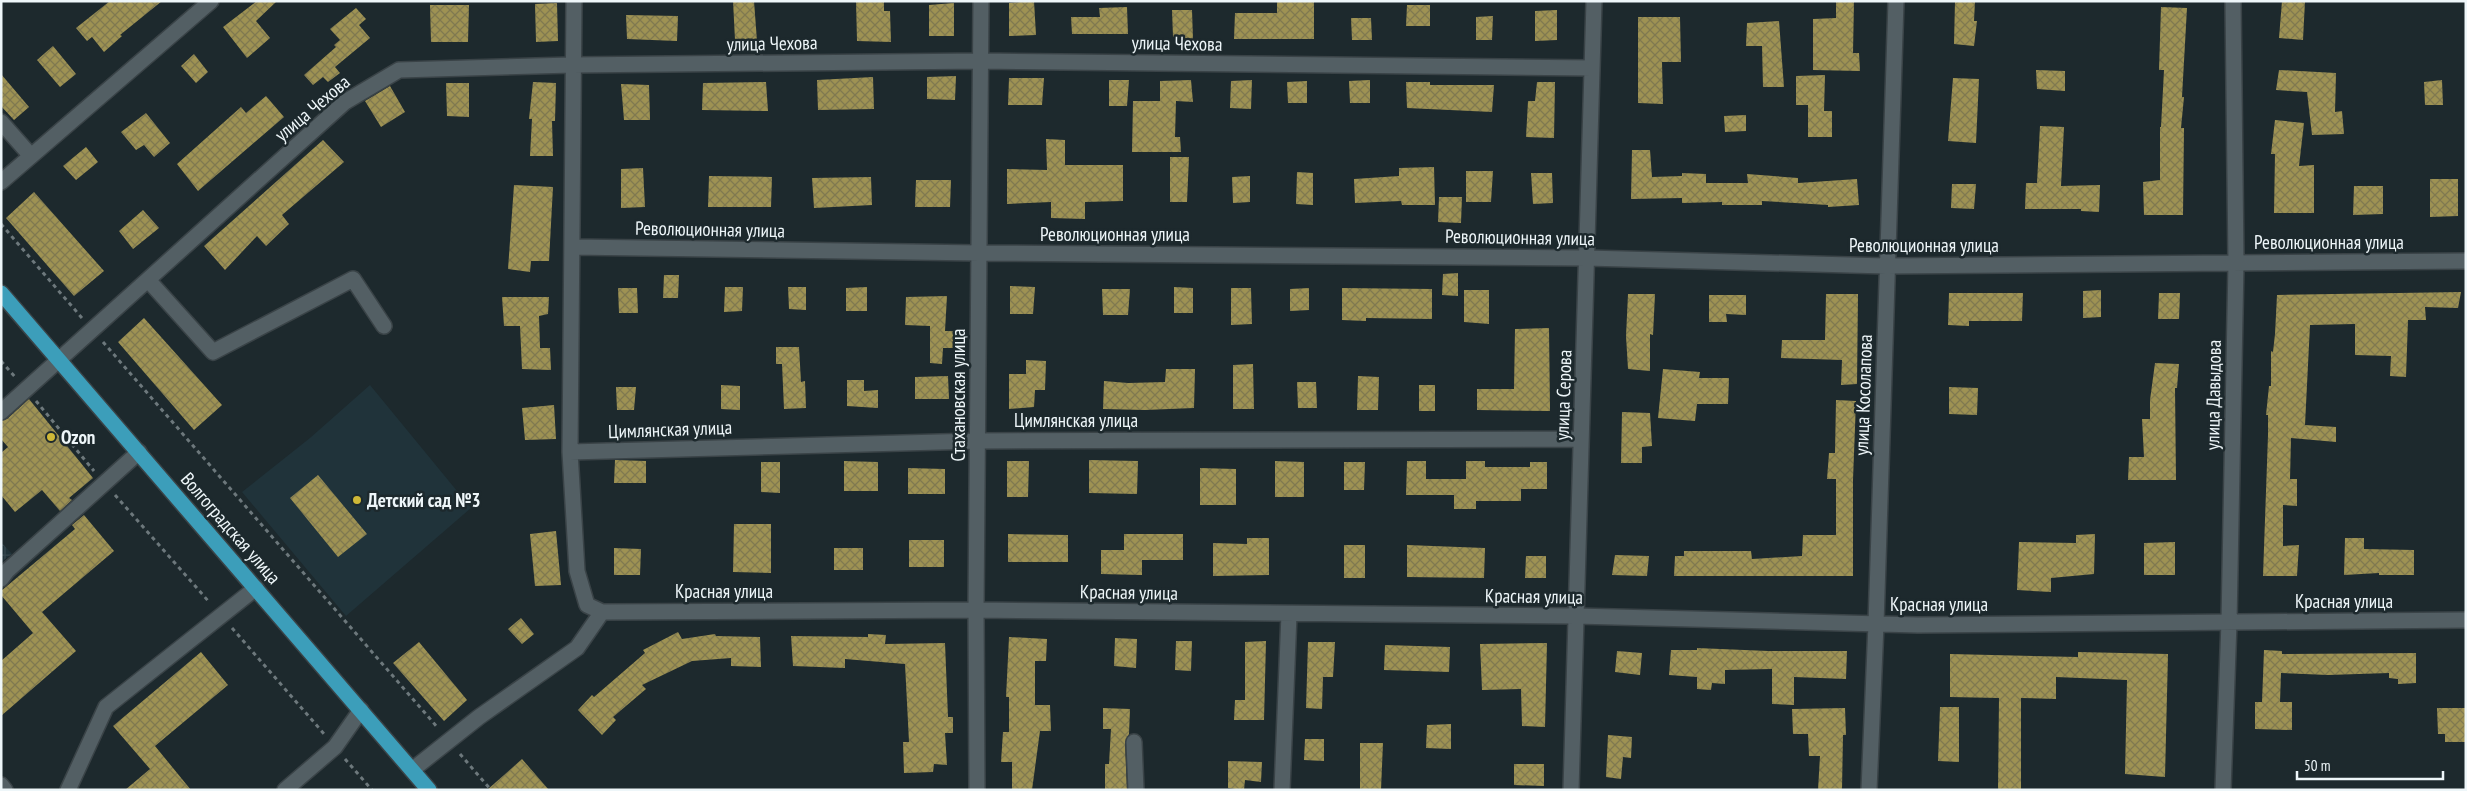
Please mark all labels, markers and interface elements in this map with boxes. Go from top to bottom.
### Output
street label: улица Чехова [726,30,818,56]
street label: улица Чехова [1131,30,1223,56]
street label: улица Чехова [270,70,354,146]
street label: Революционная улица [635,216,785,242]
street label: Революционная улица [1040,222,1190,246]
street label: Революционная улица [1445,224,1595,250]
street label: Революционная улица [2254,230,2404,254]
street label: Революционная улица [1849,233,1999,257]
street label: Стахановская улица [946,329,970,461]
street label: улица Косолапова [1849,334,1877,456]
street label: улица Давыдова [2200,340,2226,450]
street label: улица Серова [1549,349,1577,441]
street label: Цимлянская улица [1014,408,1138,432]
street label: Цимлянская улица [608,415,732,443]
place label: Ozon [61,425,95,449]
marker: Ozon [45,431,57,443]
street label: Волгоградская улица [176,467,286,589]
place label: Детский сад №3 [367,488,481,512]
marker: Детский сад №3 [351,494,363,506]
street label: Красная улица [675,579,773,603]
street label: Красная улица [1080,579,1178,605]
street label: Красная улица [1485,583,1583,609]
street label: Красная улица [2295,589,2393,613]
street label: Красная улица [1890,592,1988,616]
scale bar [2297,748,2443,780]
text: 50 m [2304,756,2330,775]

